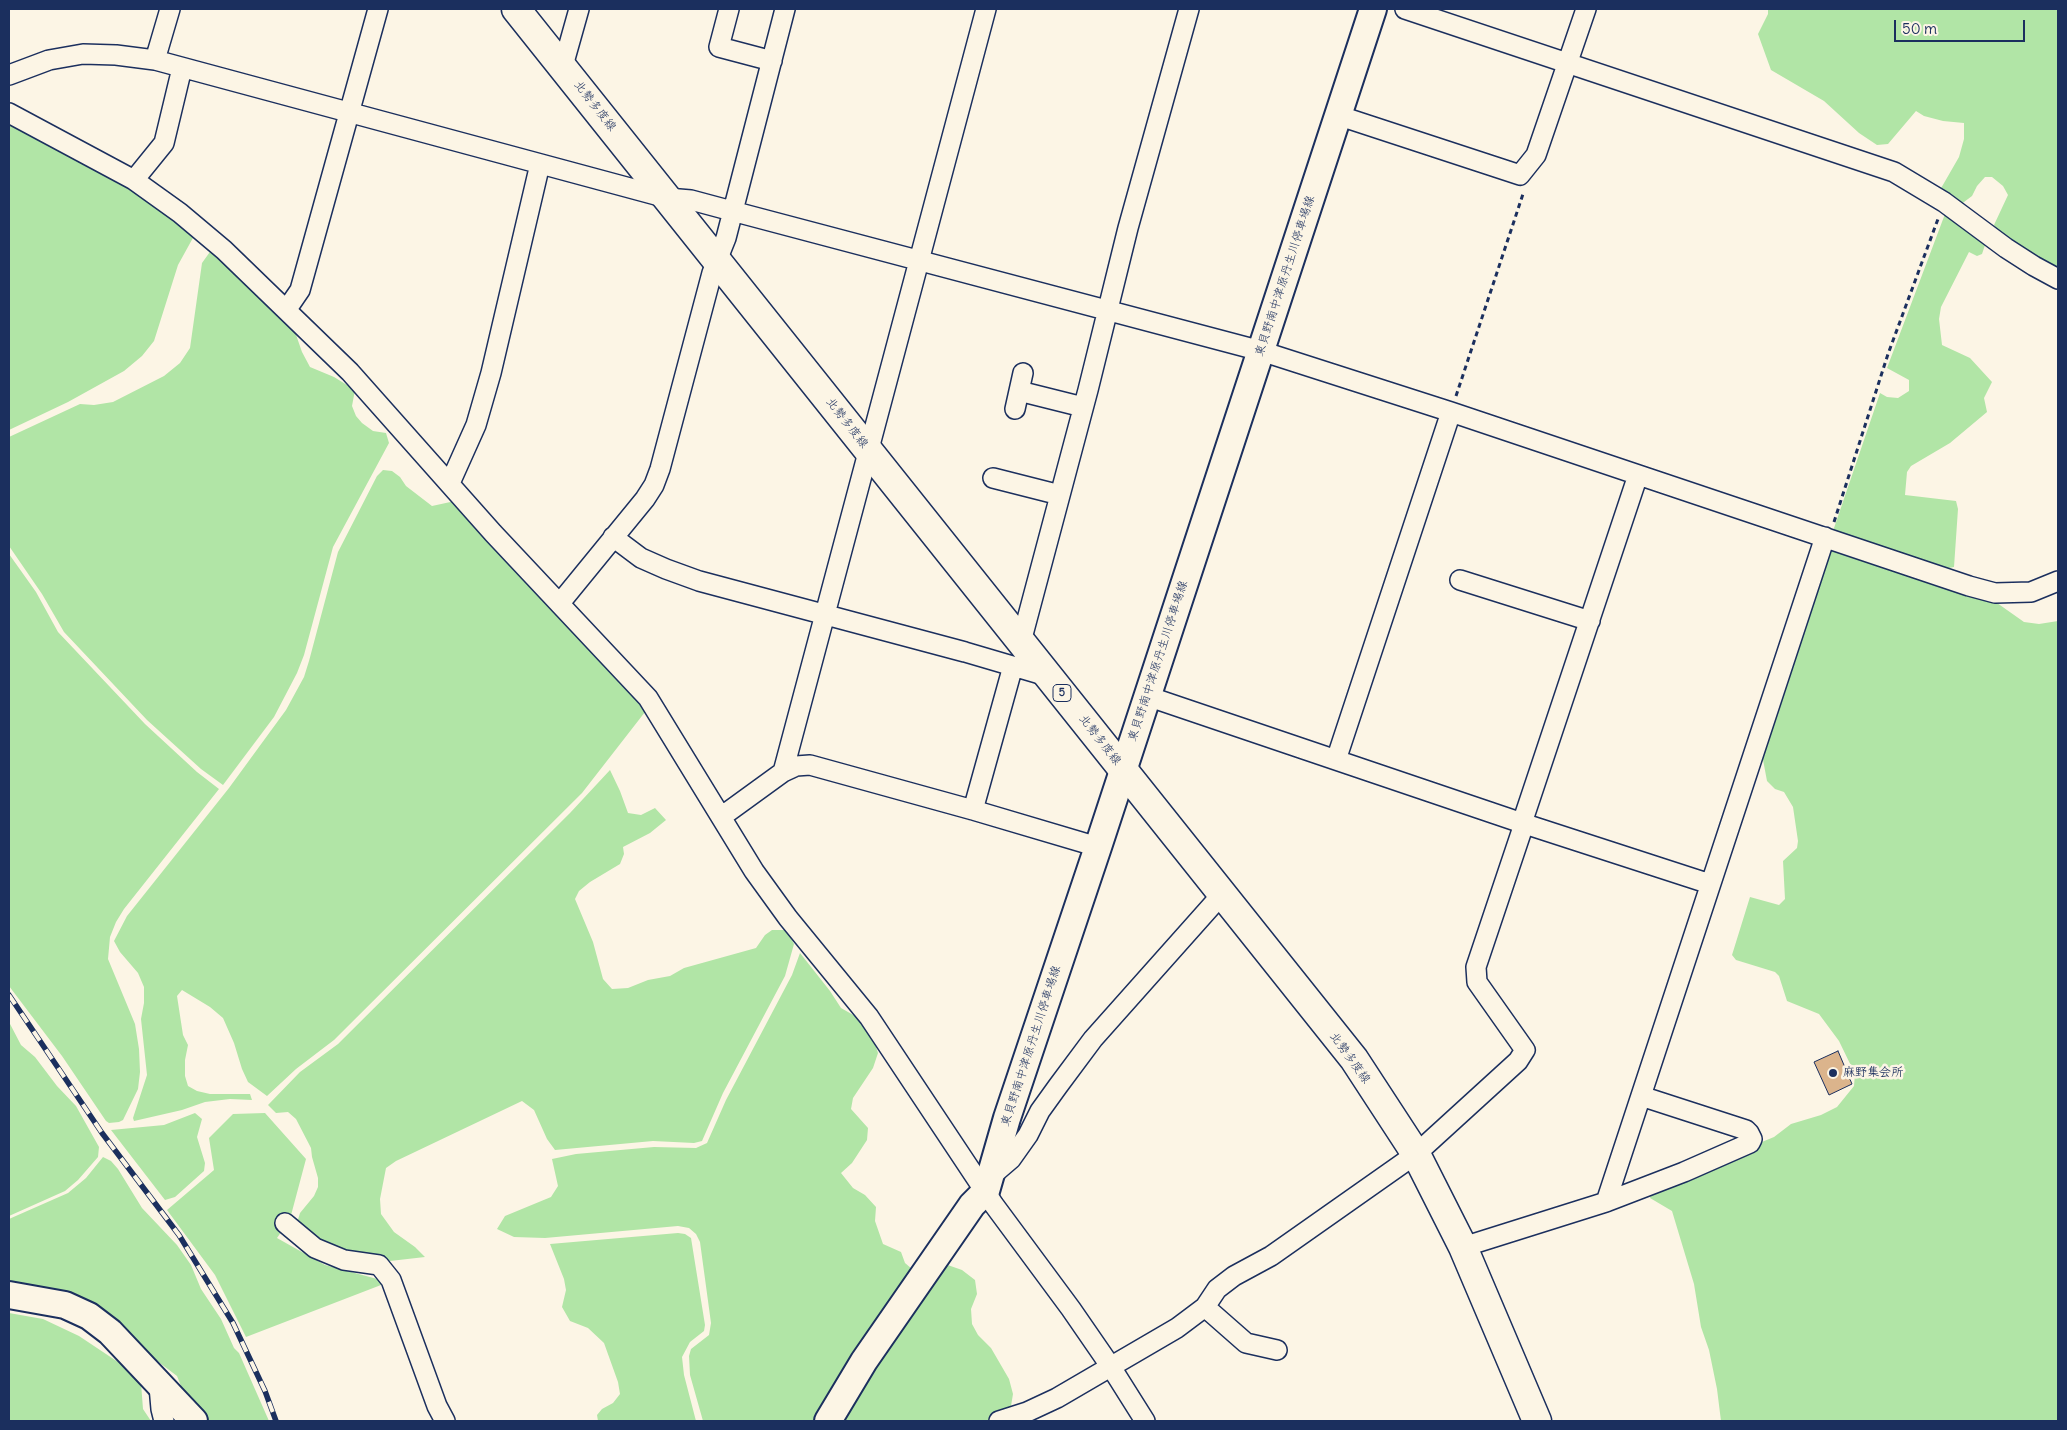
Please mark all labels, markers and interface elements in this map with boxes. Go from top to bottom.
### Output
scale bar [1897,10,2028,42]
text: 50 m [1902,19,1937,38]
street label: 北勢多度線 [571,78,619,134]
street label: 東貝野南中津原丹生川停車場線 [1252,194,1318,358]
street label: 北勢多度線 [823,395,871,451]
street label: 東貝野南中津原丹生川停車場線 [1125,579,1191,743]
road number: 5 [1053,684,1071,701]
street label: 北勢多度線 [1076,712,1124,768]
street label: 東貝野南中津原丹生川停車場線 [998,964,1064,1128]
street label: 北勢多度線 [1327,1029,1373,1087]
place label: 麻野集会所 [1843,1066,1903,1080]
marker: 麻野集会所 [1827,1067,1839,1079]

